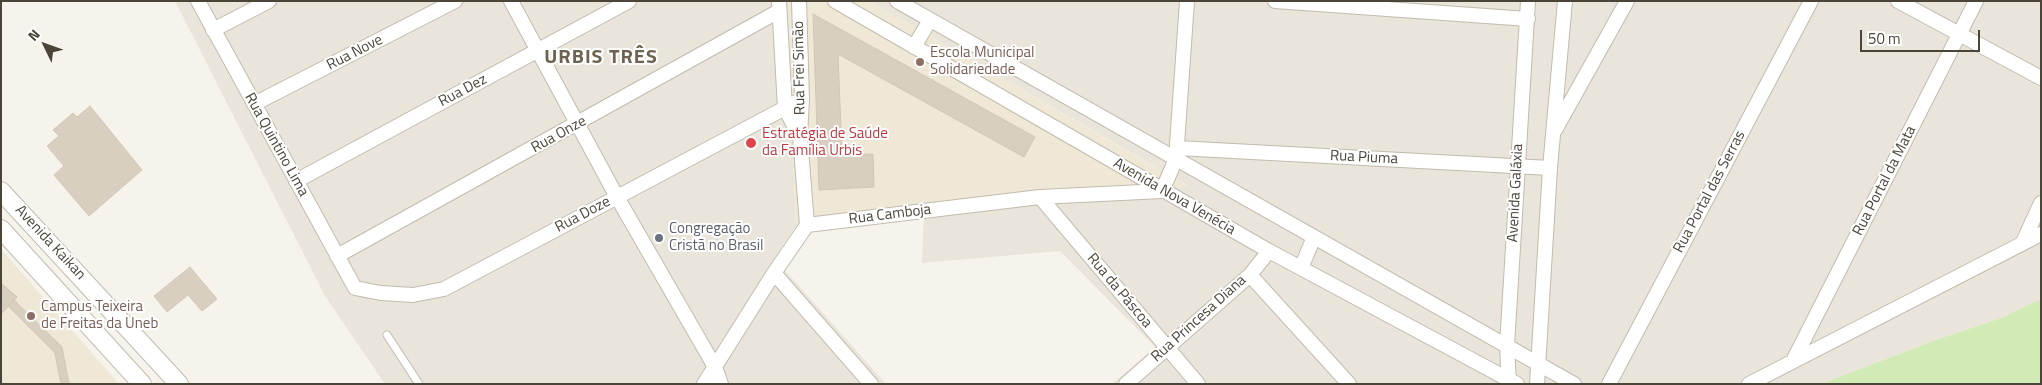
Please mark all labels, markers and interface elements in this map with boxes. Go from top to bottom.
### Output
north arrow [20,20,70,70]
scale bar [1862,20,1982,52]
street label: Rua Frei Simão [790,21,810,115]
text: N [22,24,45,45]
text: 50 m [1868,27,1901,50]
street label: Rua Nove [324,31,386,75]
place label: Escola Municipal Solidariedade [930,44,1035,79]
district label: URBIS TRÊS [543,46,659,70]
marker: Escola Municipal Solidariedade [914,56,926,68]
street label: Rua Dez [436,71,490,111]
street label: Rua Quintino Lima [240,90,312,200]
street label: Rua Onze [528,113,590,157]
street label: Rua Portal da Mata [1849,123,1921,239]
place label: Estratégia de Saúde da Família Urbis [762,125,888,160]
street label: Rua Portal das Serras [1670,128,1750,256]
marker: Estratégia de Saúde da Família Urbis [744,136,758,150]
street label: Avenida Galáxia [1504,143,1528,243]
street label: Rua Piuma [1329,147,1399,169]
street label: Avenida Nova Venécia [1110,155,1238,239]
street label: Rua Doze [552,193,614,237]
street label: Rua Camboja [848,201,932,229]
street label: Avenida Kaikan [11,202,89,284]
place label: Congregação Cristã no Brasil [669,220,764,255]
marker: Congregação Cristã no Brasil [653,232,665,244]
street label: Rua da Páscoa [1083,250,1155,332]
street label: Rua Princesa Diana [1148,272,1250,366]
place label: Campus Teixeira de Freitas da Uneb [41,298,158,333]
marker: Campus Teixeira de Freitas da Uneb [25,310,37,322]

